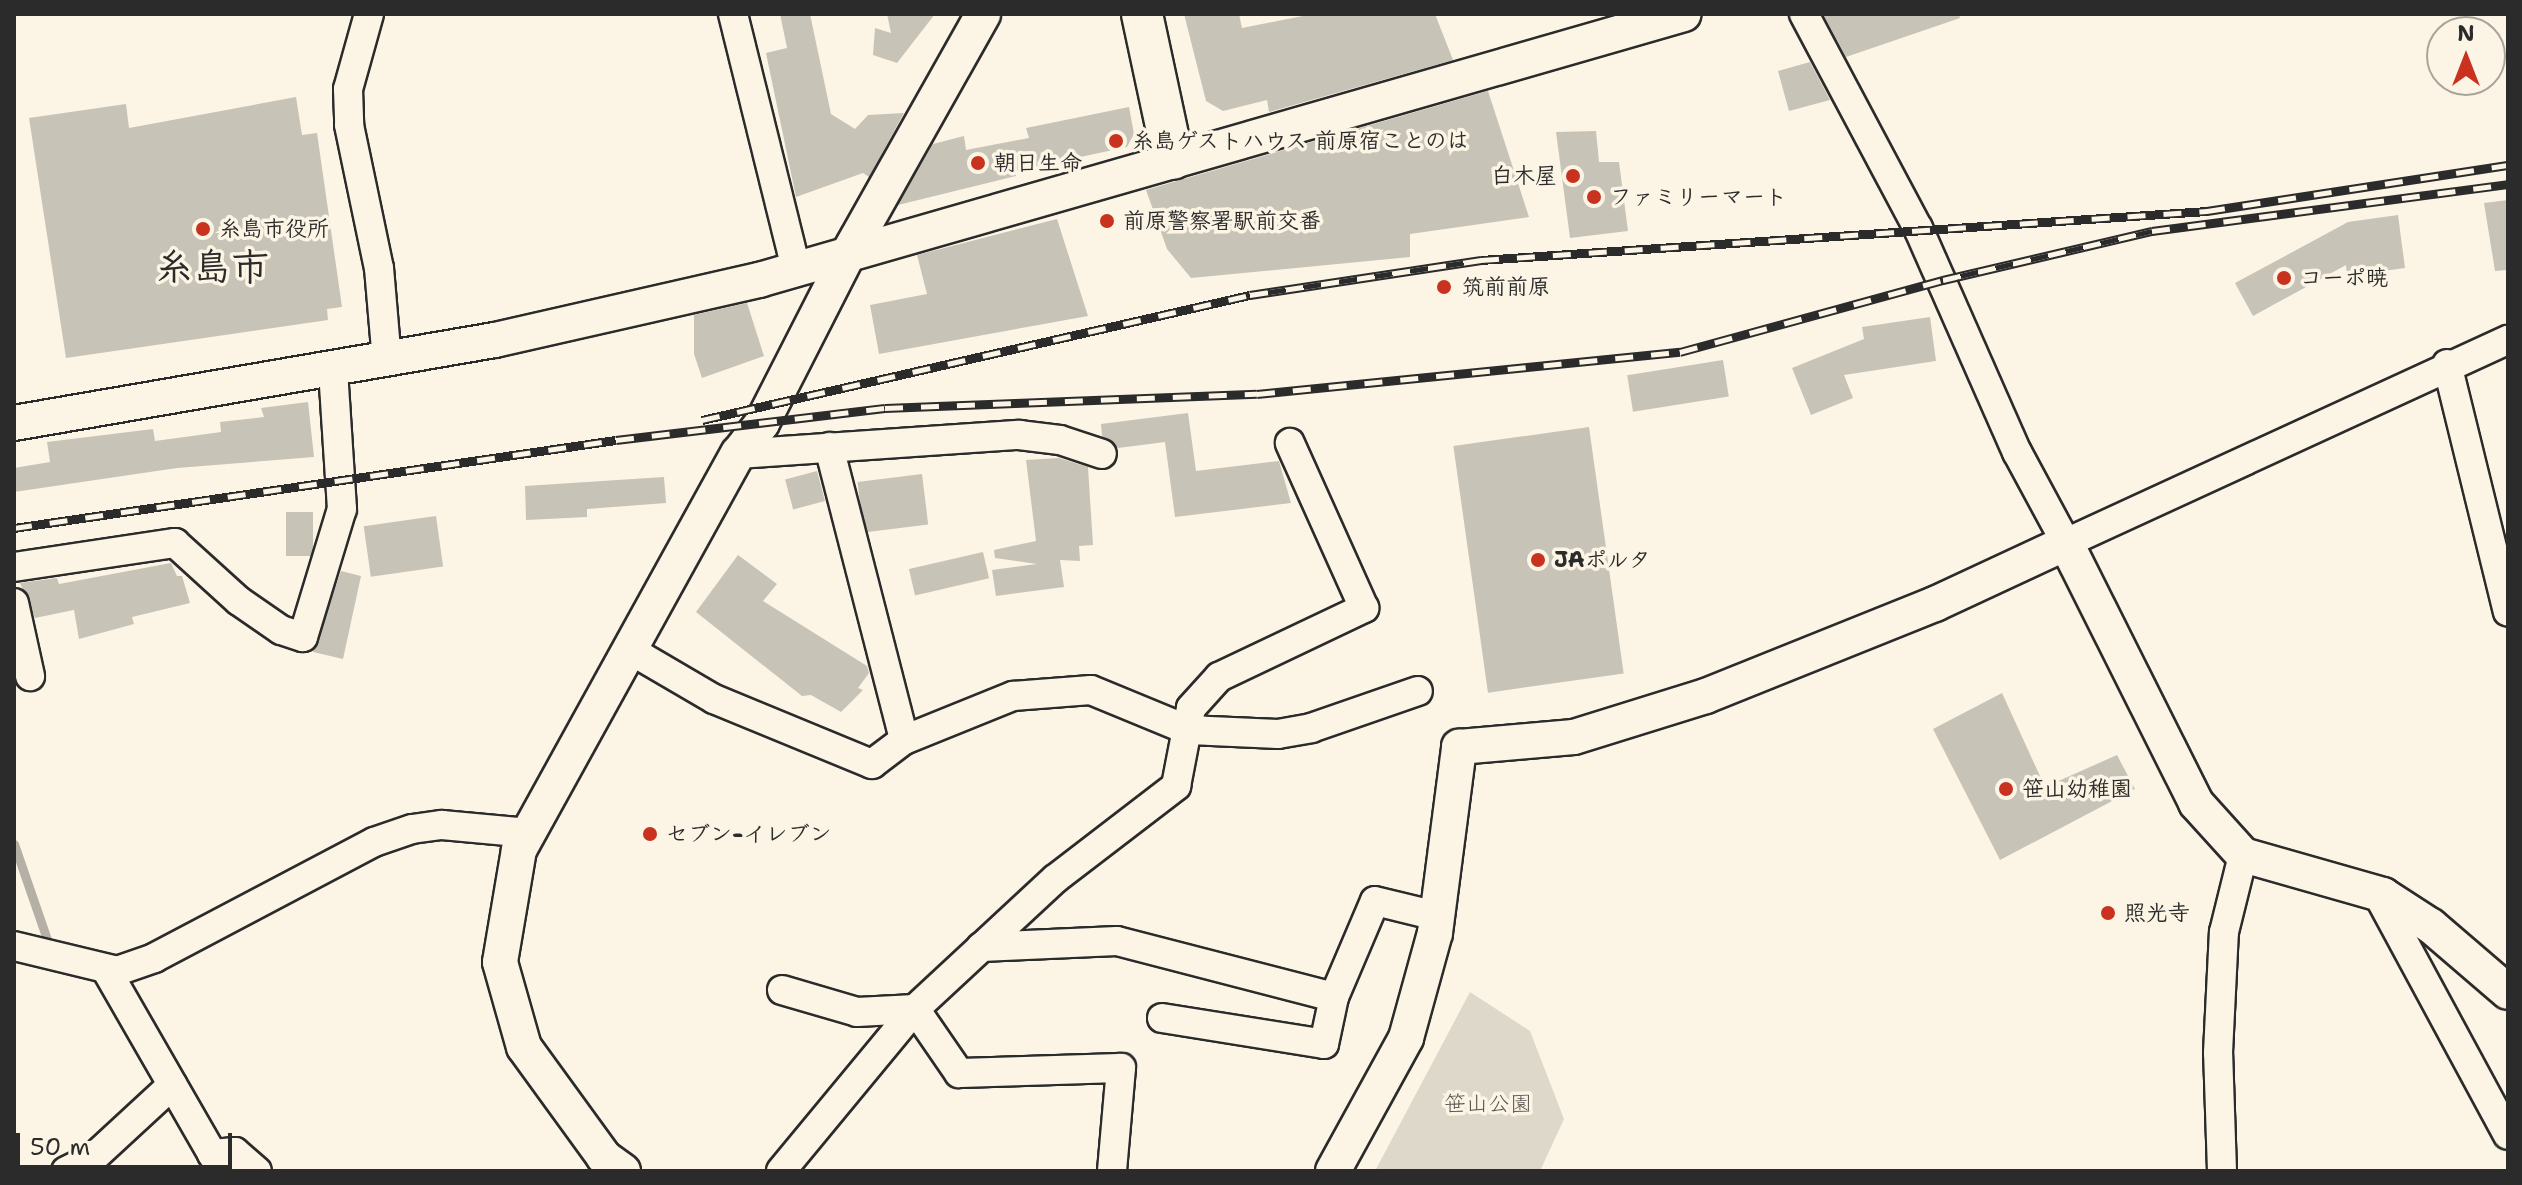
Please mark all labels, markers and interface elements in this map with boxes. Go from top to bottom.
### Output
north arrow [2426,16,2506,96]
text: N [2457,19,2475,48]
place label: 糸島ゲストハウス 前原宿ことのは [1132,128,1470,154]
marker: 糸島ゲストハウス 前原宿ことのは [1107,132,1125,150]
place label: 朝日生命 [994,150,1082,176]
marker: 朝日生命 [969,154,987,172]
place label: 白木屋 [1491,163,1557,189]
marker: 白木屋 [1564,167,1582,185]
place label: ファミリーマート [1610,184,1786,210]
marker: ファミリーマート [1585,188,1603,206]
place label: 前原警察署駅前交番 [1123,208,1321,234]
marker: 前原警察署駅前交番 [1098,212,1116,230]
place label: 糸島市役所 [219,216,329,242]
marker: 糸島市役所 [194,220,212,238]
district label: 糸島市 [155,244,269,290]
place label: コーポ暁 [2300,265,2388,291]
marker: コーポ暁 [2275,269,2293,287]
place label: 筑前前原 [1462,274,1550,300]
marker: 筑前前原 [1433,276,1455,298]
place label: JAポルタ [1554,547,1651,573]
marker: JAポルタ [1529,551,1547,569]
place label: 笹山幼稚園 [2022,776,2132,802]
marker: 笹山幼稚園 [1997,780,2015,798]
place label: セブン-イレブン [666,821,831,847]
marker: セブン-イレブン [641,825,659,843]
place label: 照光寺 [2124,900,2190,926]
marker: 照光寺 [2099,904,2117,922]
park label: 笹山公園 [1444,1091,1532,1117]
scale bar [20,1117,236,1167]
text: 50 m [30,1131,90,1163]

